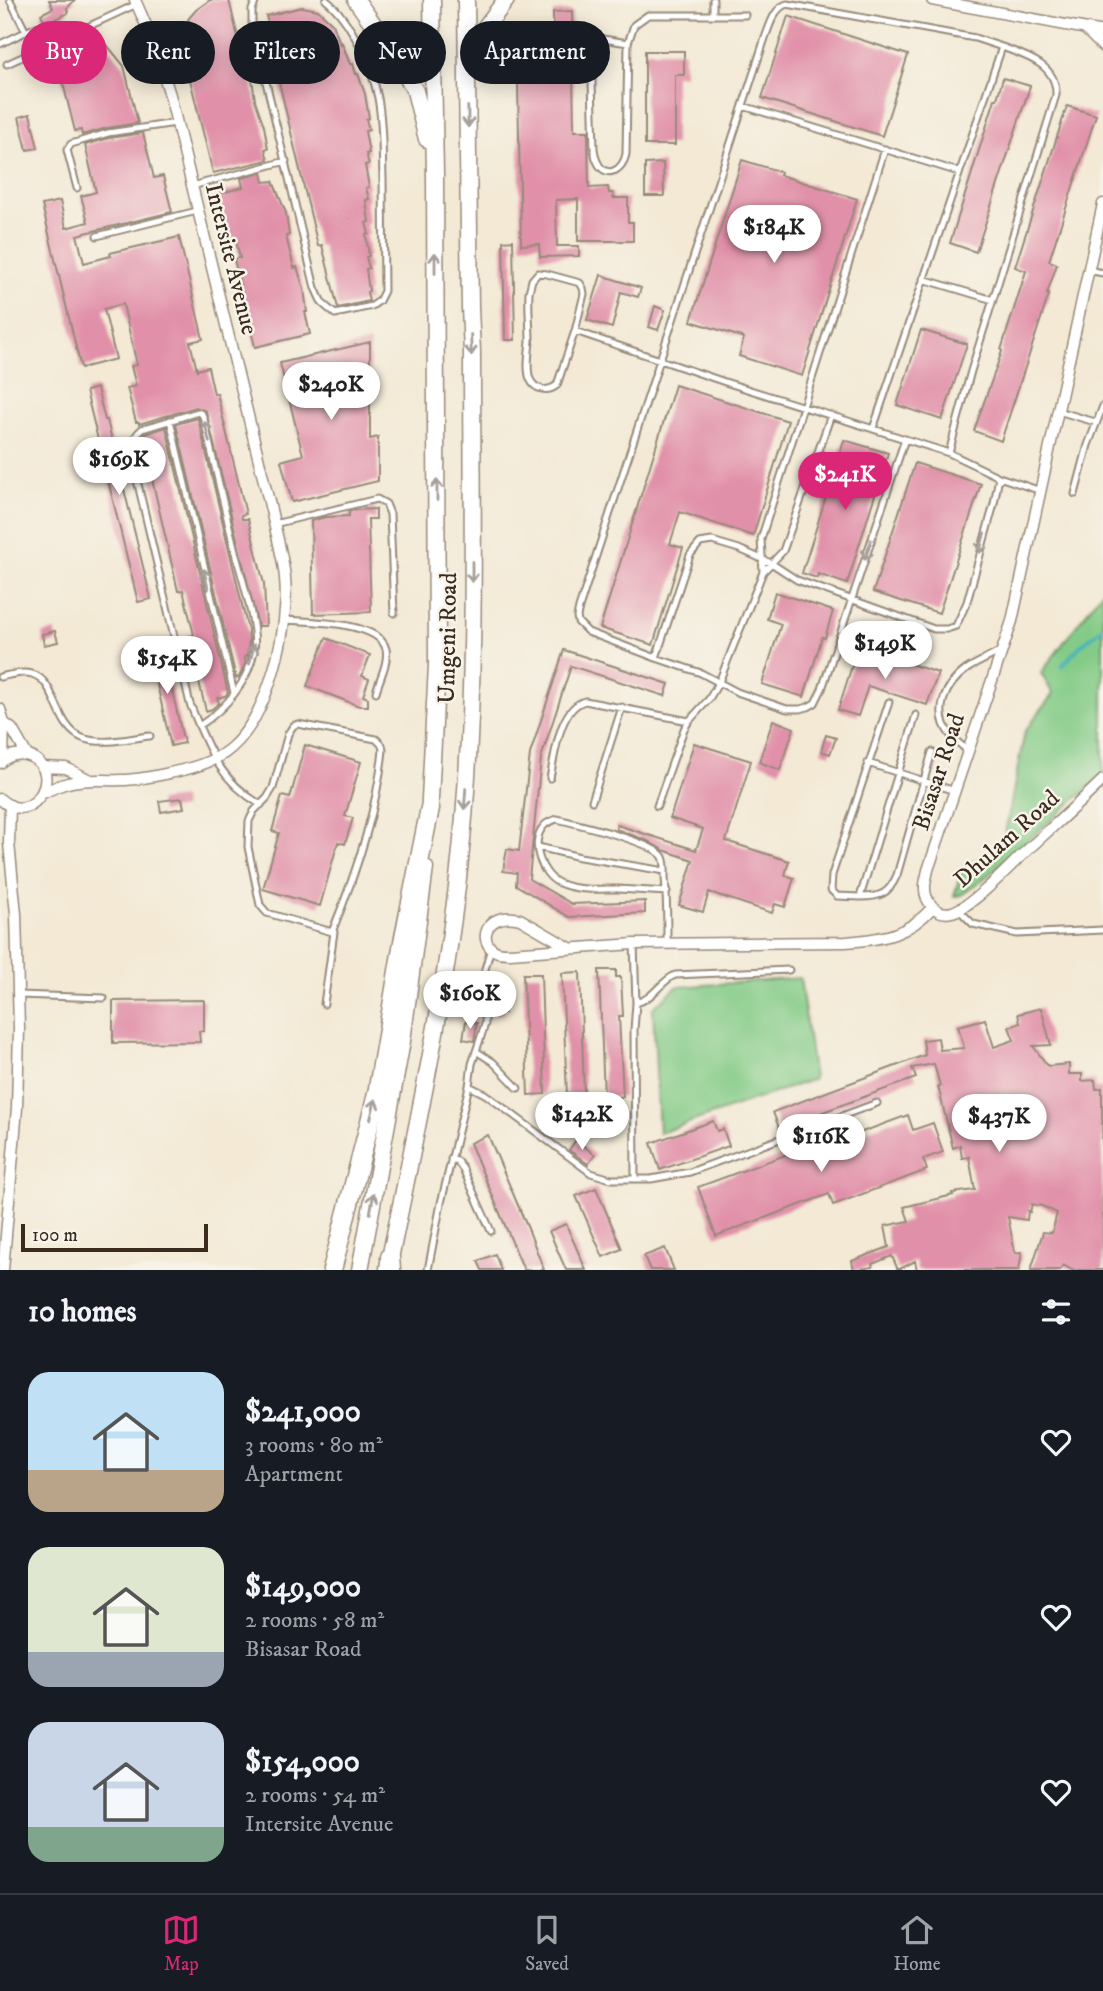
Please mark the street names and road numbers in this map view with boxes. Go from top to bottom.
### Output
street label: Intersite Avenue [198,180,264,338]
street label: Umgeni Road [432,572,464,704]
street label: Bisasar Road [906,710,972,834]
street label: Dhulam Road [948,784,1066,894]

